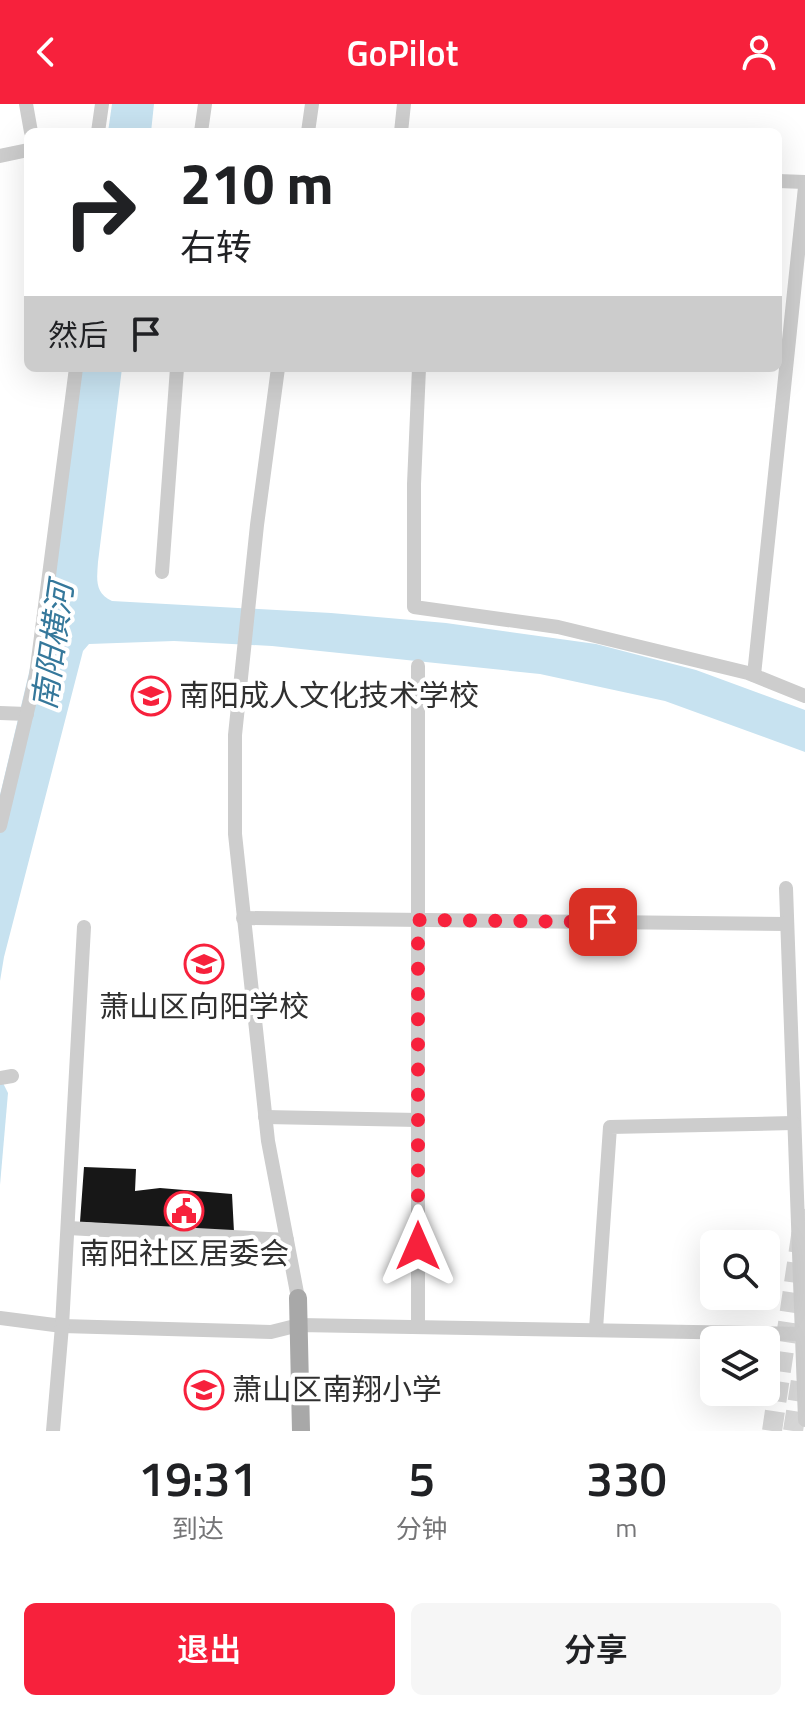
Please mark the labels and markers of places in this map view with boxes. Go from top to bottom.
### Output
place label: 南阳成人文化技术学校 [179,672,479,718]
school or university icon: 南阳成人文化技术学校 [130,675,172,717]
pin [569,888,637,956]
school or university icon: 萧山区向阳学校 [183,943,225,985]
place label: 萧山区向阳学校 [99,983,309,1029]
public building icon: 南阳社区居委会 [163,1190,205,1232]
place label: 南阳社区居委会 [79,1230,289,1276]
place label: 萧山区南翔小学 [232,1366,442,1412]
school or university icon: 萧山区南翔小学 [183,1369,225,1411]

